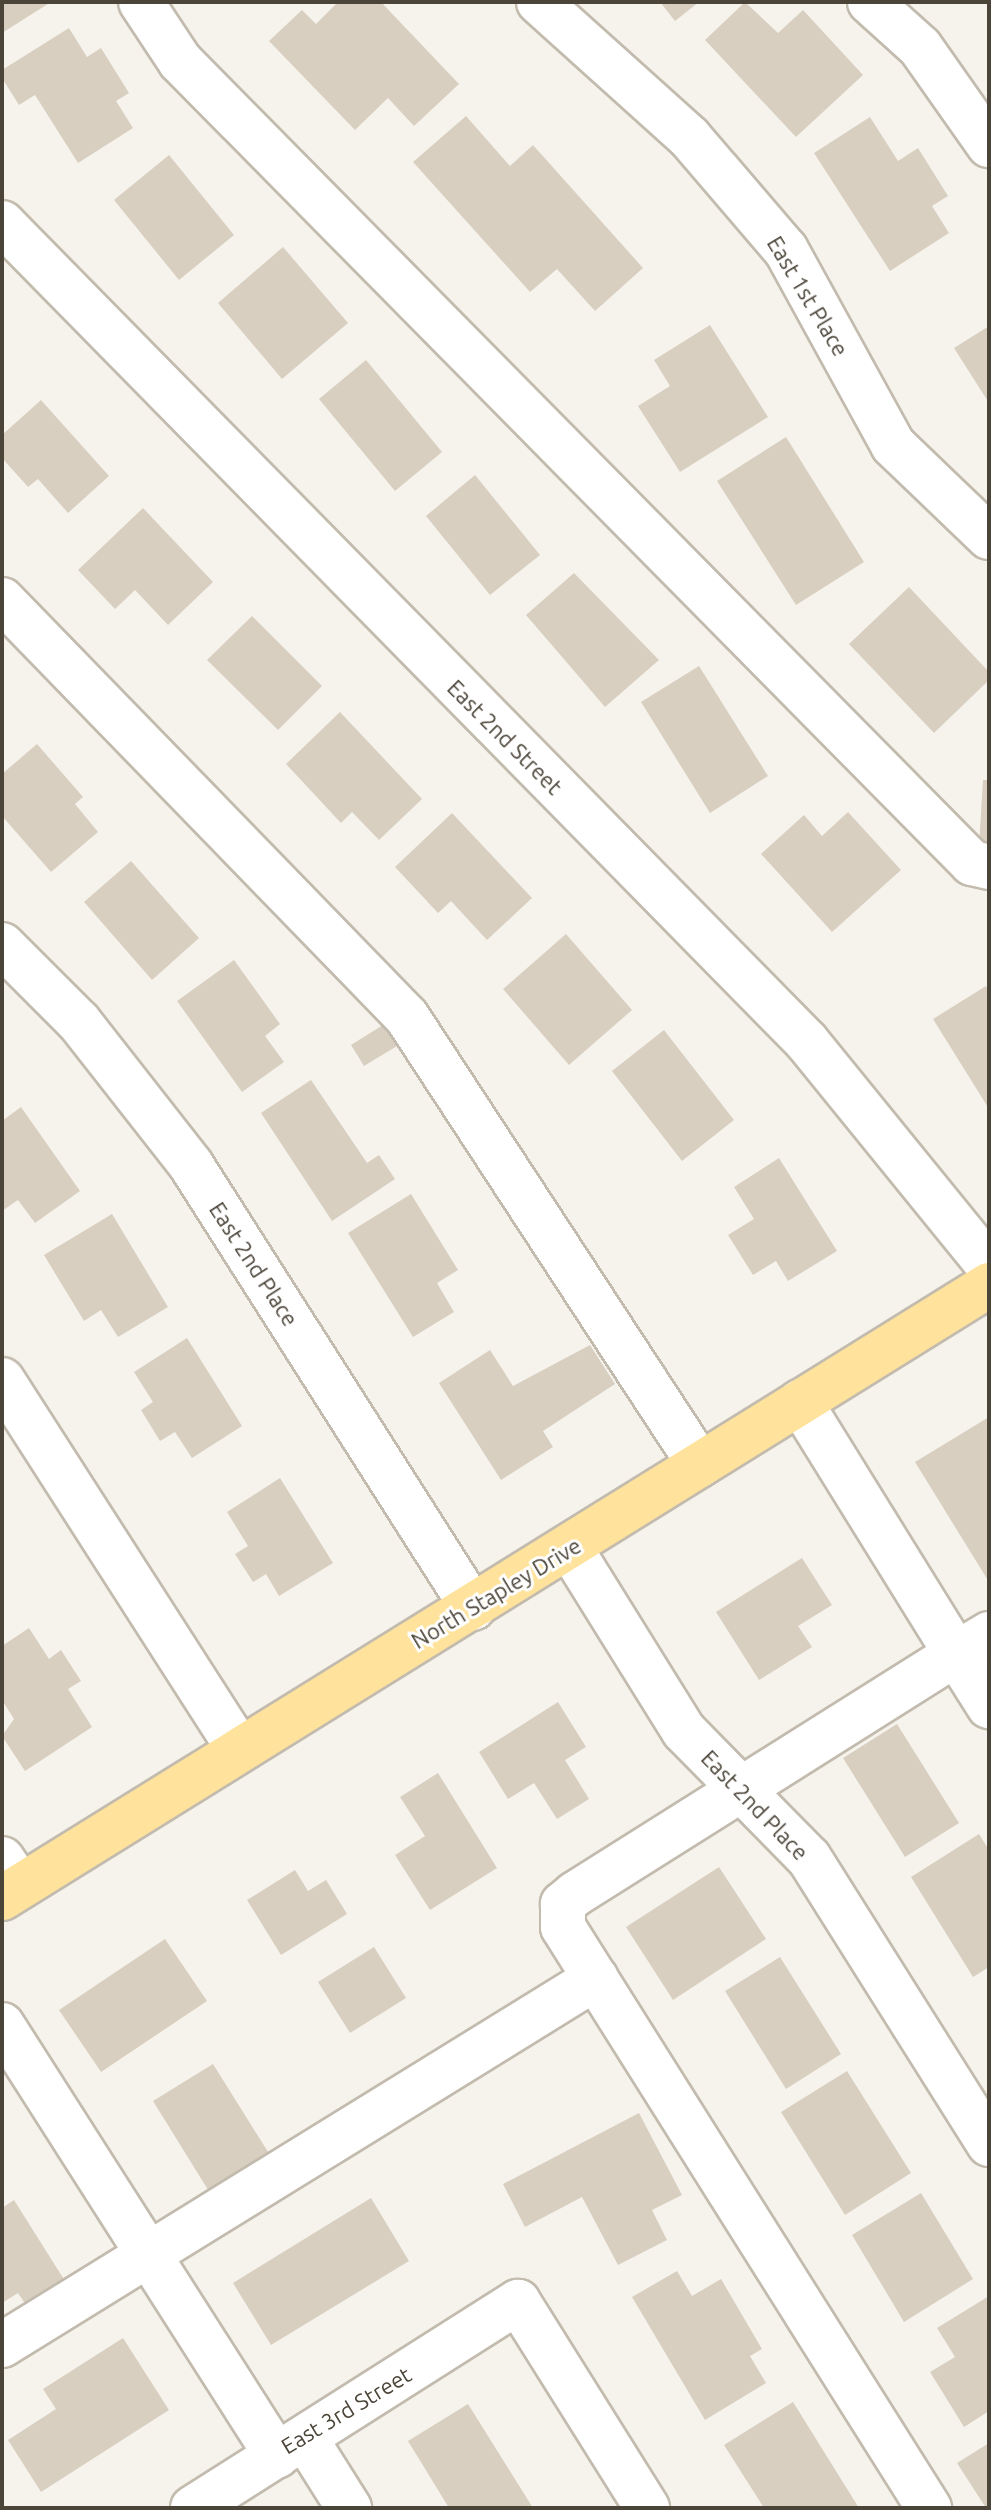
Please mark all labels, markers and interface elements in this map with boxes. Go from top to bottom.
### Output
street label: East 1st Place [762,231,854,361]
street label: East 2nd Street [442,674,568,800]
street label: East 2nd Place [204,1197,304,1331]
street label: North Stapley Drive [406,1532,586,1654]
street label: East 2nd Place [696,1745,814,1865]
street label: East 3rd Street [276,2361,416,2459]

